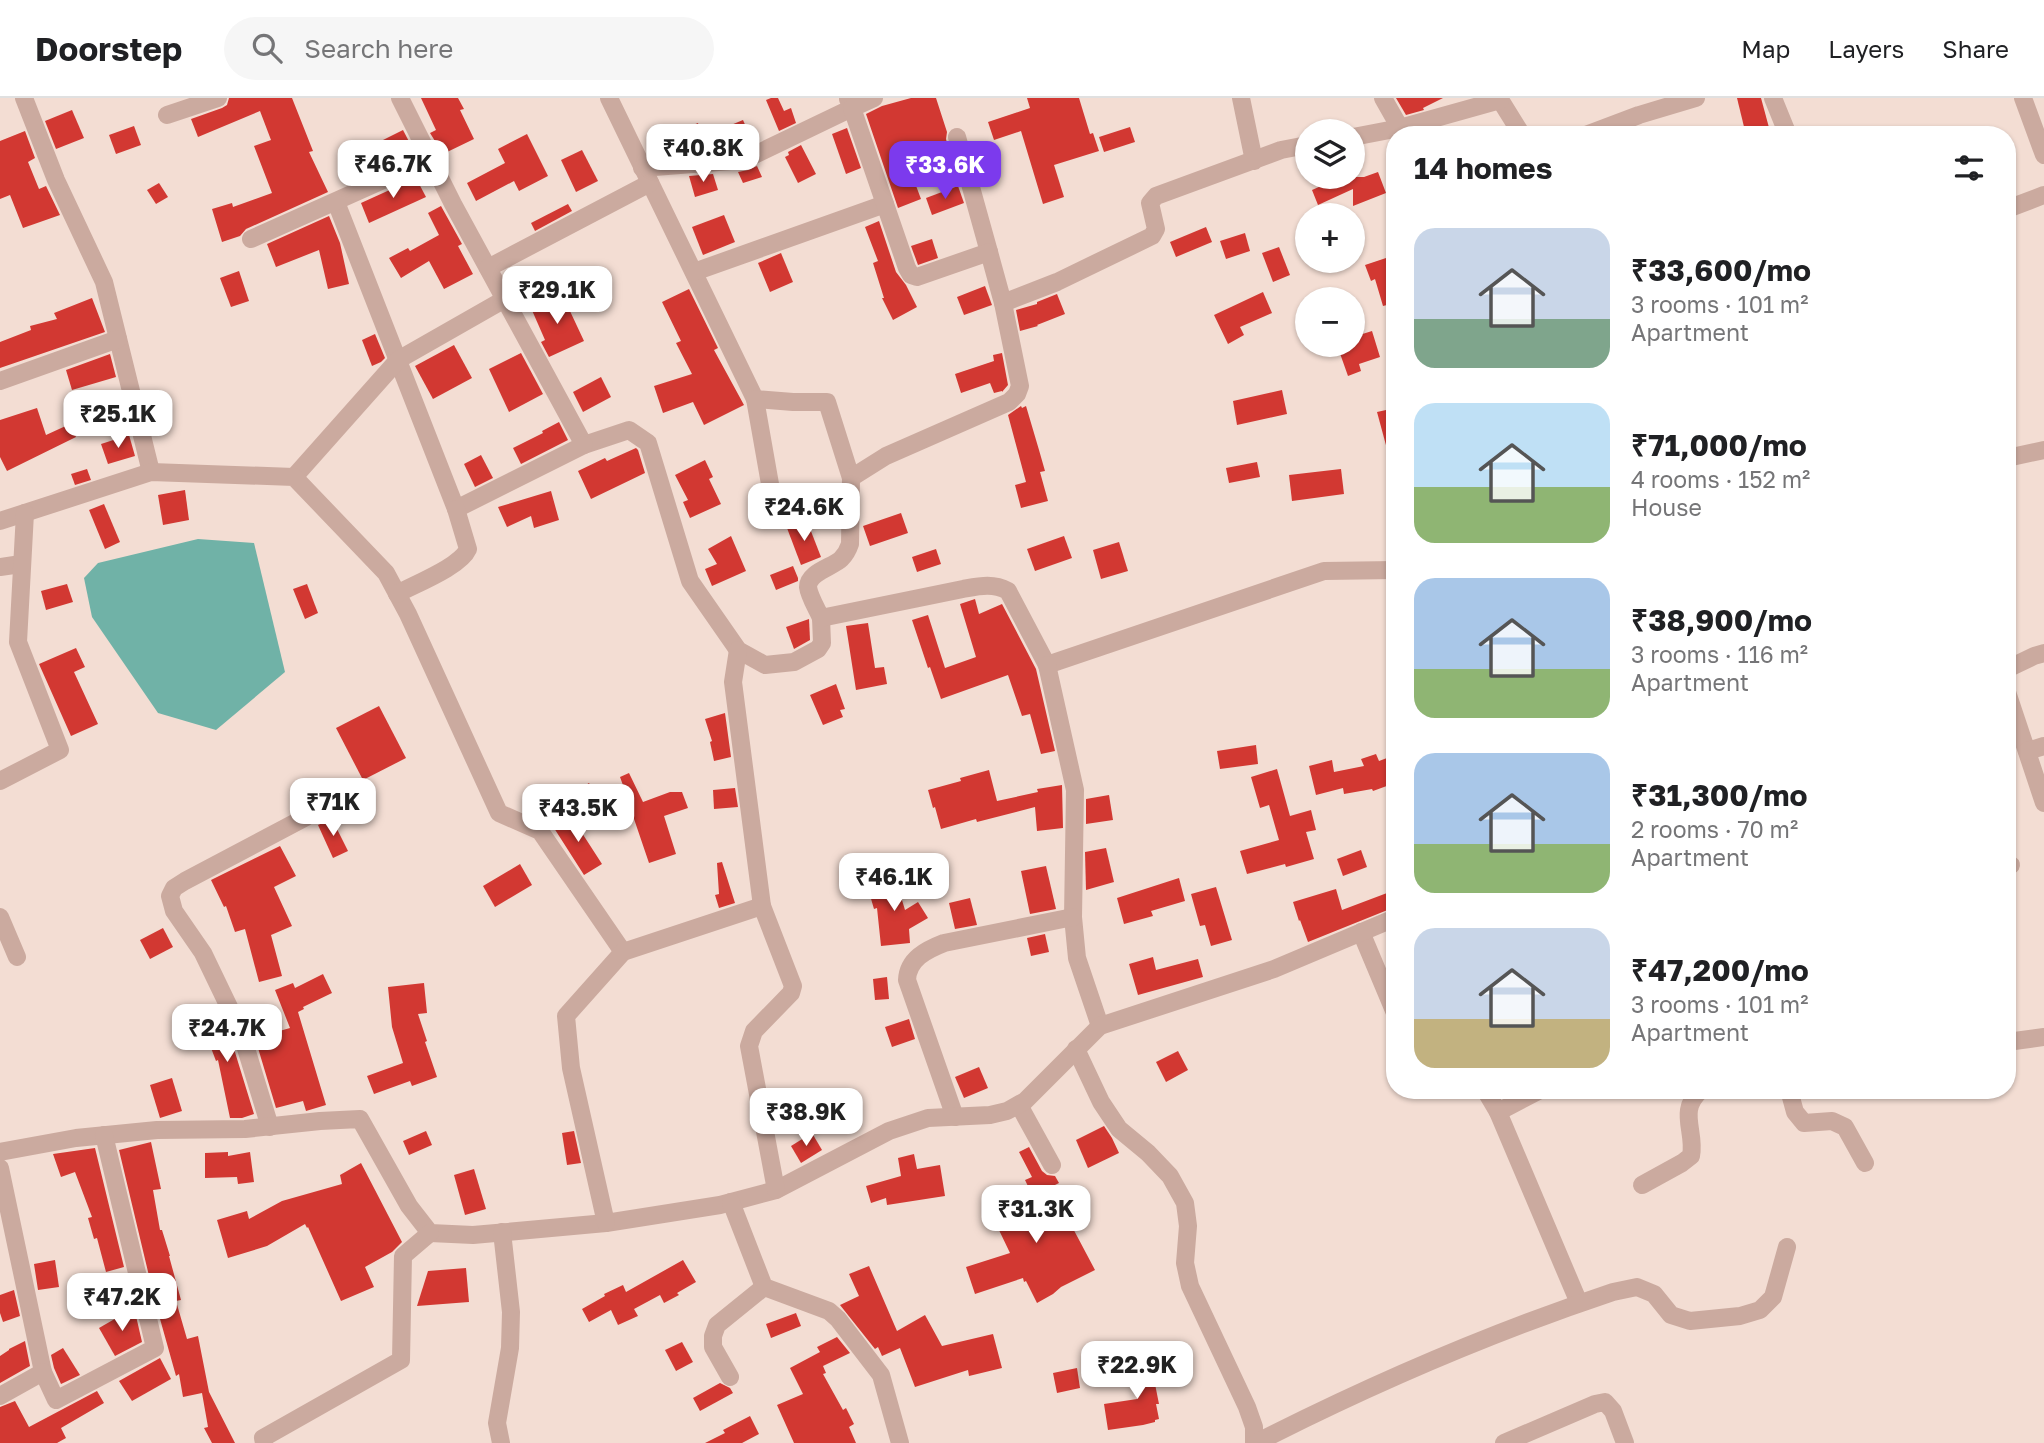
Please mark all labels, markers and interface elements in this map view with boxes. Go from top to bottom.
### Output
search box [224,17,714,80]
text: Doorstep [35,29,182,68]
icon: search [248,29,286,67]
text: Search here [304,33,453,64]
text: Map [1741,34,1790,63]
text: Layers [1828,34,1904,63]
text: Share [1942,34,2009,63]
map controls [1295,119,1365,357]
button: layers [1295,119,1365,189]
pin: ₹40.8K [646,125,760,184]
text: ₹40.8K [662,133,744,161]
pin: ₹46.7K [336,140,450,200]
pin: ₹33.6K [888,141,1002,201]
text: ₹46.7K [354,149,432,177]
icon: filters [1950,149,1988,187]
text: ₹33.6K [905,150,985,178]
text: 14 homes [1414,150,1553,186]
button: + [1295,203,1365,273]
text: ₹33,600/mo [1631,252,1811,288]
icon: home [1470,256,1554,340]
pin: ₹29.1K [500,266,614,326]
text: ₹29.1K [518,275,596,303]
button: − [1295,287,1365,357]
text: 3 rooms · 101 m² [1631,290,1808,318]
text: Apartment [1631,318,1749,346]
pin: ₹25.1K [61,390,175,450]
text: ₹25.1K [79,399,157,427]
text: ₹71,000/mo [1631,427,1807,463]
icon: home [1470,431,1554,515]
text: 4 rooms · 152 m² [1631,465,1810,493]
pin: ₹24.6K [747,484,861,543]
text: ₹24.6K [764,492,844,520]
text: House [1631,493,1702,521]
text: ₹38,900/mo [1631,602,1812,638]
icon: home [1470,606,1554,690]
text: 3 rooms · 116 m² [1631,640,1808,668]
text: Apartment [1631,668,1749,696]
text: ₹31,300/mo [1631,777,1807,813]
pin: ₹71K [292,778,374,838]
icon: home [1470,781,1554,865]
pin: ₹43.5K [521,784,635,844]
text: ₹71K [306,787,360,815]
text: ₹43.5K [538,793,618,821]
text: 2 rooms · 70 m² [1631,815,1798,843]
text: Apartment [1631,843,1749,871]
pin: ₹46.1K [837,854,951,913]
text: ₹46.1K [855,862,933,890]
text: ₹47,200/mo [1631,952,1809,988]
icon: home [1470,956,1554,1040]
text: 3 rooms · 101 m² [1631,990,1808,1018]
pin: ₹24.7K [170,1004,284,1064]
text: ₹24.7K [188,1013,266,1041]
text: Apartment [1631,1018,1749,1046]
pin: ₹38.9K [749,1088,863,1148]
text: ₹38.9K [766,1097,846,1125]
pin: ₹31.3K [979,1186,1093,1245]
text: ₹31.3K [997,1194,1075,1222]
pin: ₹47.2K [65,1274,179,1333]
text: ₹47.2K [83,1282,161,1310]
pin: ₹22.9K [1080,1342,1194,1401]
text: ₹22.9K [1097,1350,1177,1378]

